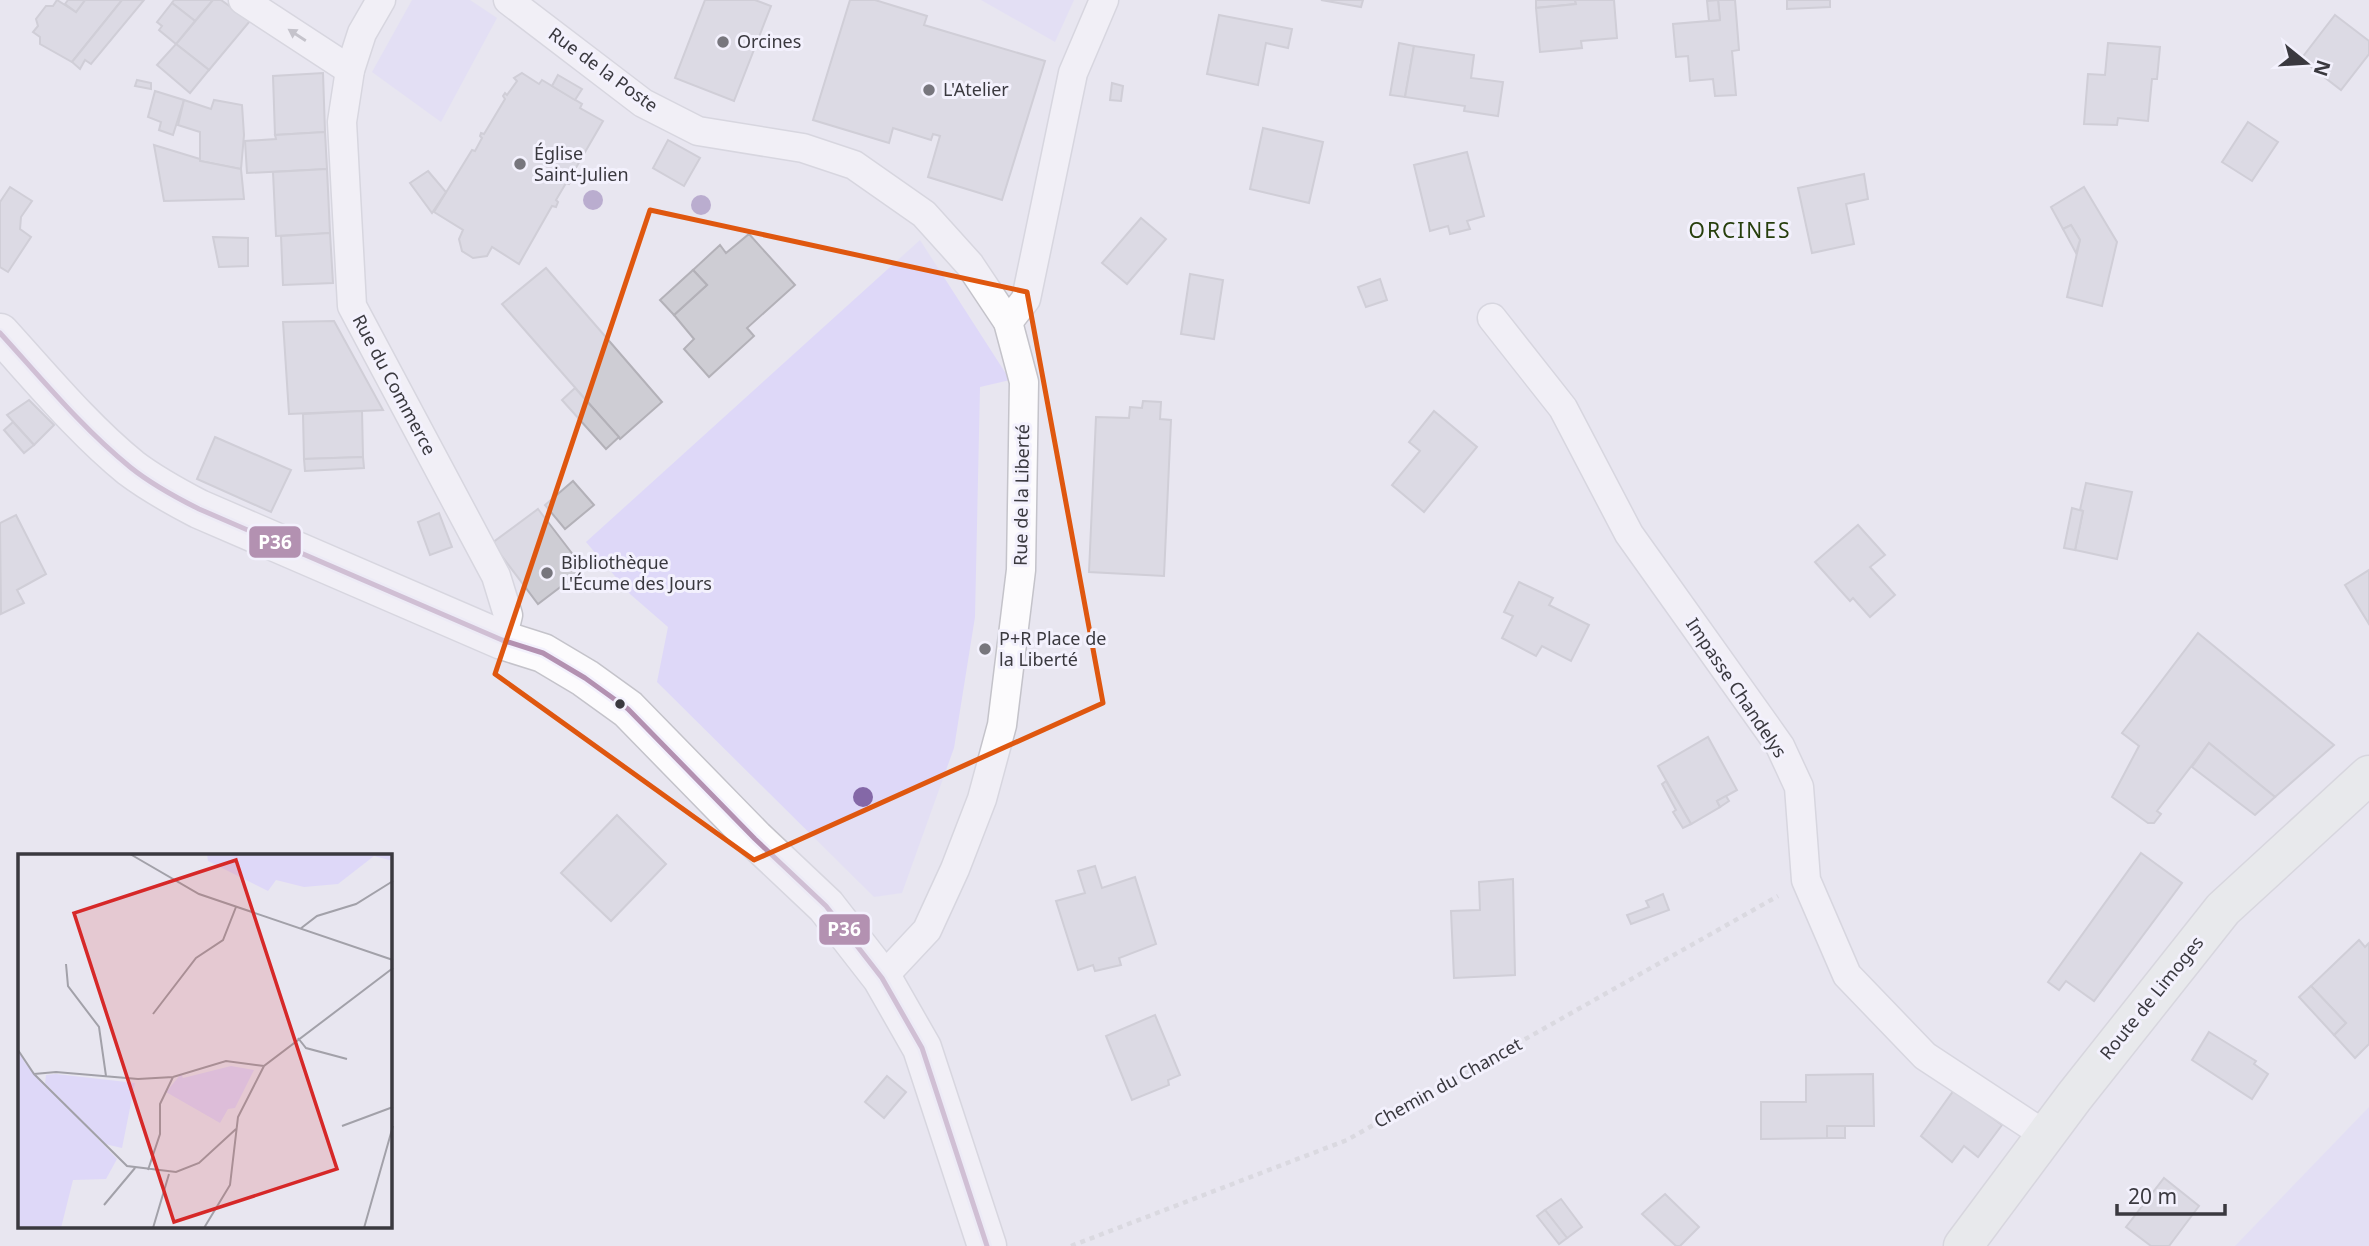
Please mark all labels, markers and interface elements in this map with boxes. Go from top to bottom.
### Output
street label: Rue de la Poste [544,21,663,117]
north arrow [2271,28,2341,98]
one-way arrow [287,29,306,42]
place label: Orcines [737,29,801,53]
marker: Orcines [715,34,731,50]
text: N [2307,57,2337,80]
place label: L'Atelier [943,77,1009,101]
marker: L'Atelier [921,82,937,98]
place label: Église Saint-Julien [534,141,629,186]
marker: Église Saint-Julien [512,156,528,172]
district label: ORCINES [1688,216,1792,244]
street label: Rue du Commerce [348,310,442,459]
street label: Rue de la Liberté [1008,424,1034,566]
line badge: P36 [248,525,302,559]
text: P36 [258,529,292,555]
place label: Bibliothèque L'Écume des Jours [561,550,712,595]
marker: Bibliothèque L'Écume des Jours [539,565,555,581]
street label: Impasse Chandelys [1681,613,1793,762]
place label: P+R Place de la Liberté [999,626,1106,671]
marker: P+R Place de la Liberté [977,641,993,657]
unlabelled marker [613,697,627,711]
inset map [18,854,392,1228]
line badge: P36 [818,913,871,946]
text: P36 [827,916,861,942]
street label: Route de Limoges [2094,931,2208,1064]
street label: Chemin du Chancet [1369,1031,1526,1133]
scale bar [2117,1172,2226,1216]
text: 20 m [2128,1182,2177,1210]

